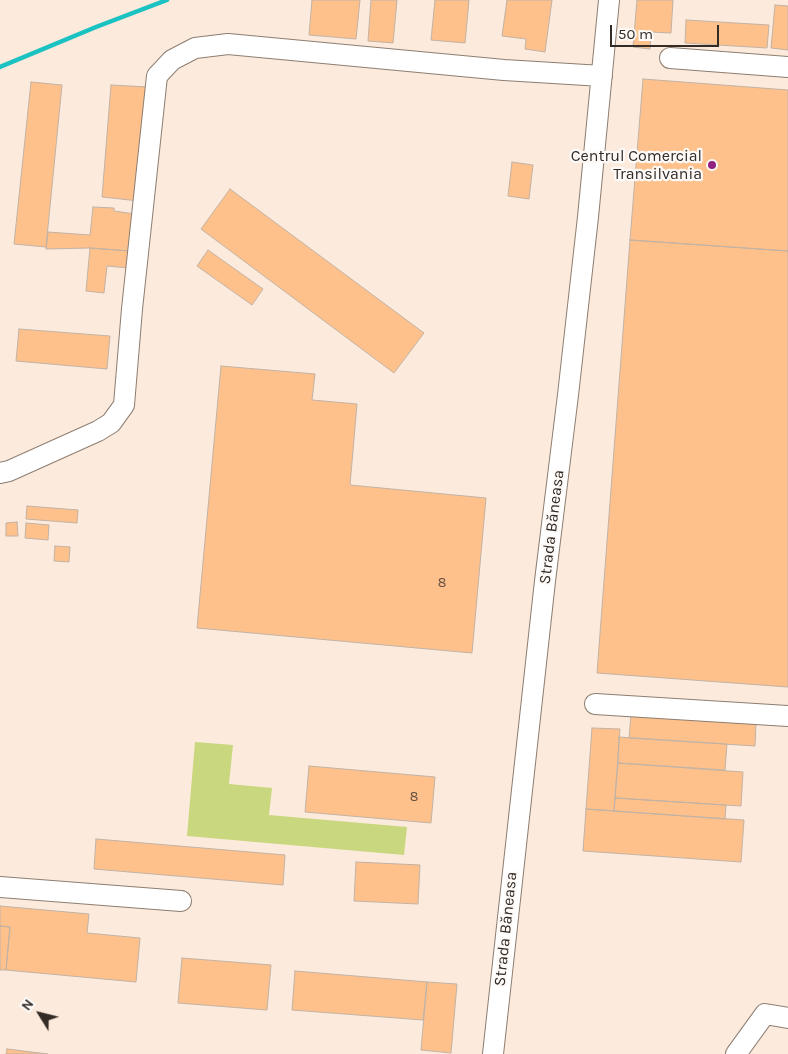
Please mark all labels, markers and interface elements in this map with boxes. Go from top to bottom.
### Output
scale bar [613,15,722,47]
text: 50 m [618,25,653,43]
place label: Centrul Comercial Transilvania [571,146,702,184]
marker: Centrul Comercial Transilvania [706,159,718,171]
street label: Strada Băneasa [535,469,569,585]
house number: 8 [438,575,446,591]
house number: 8 [410,789,418,805]
street label: Strada Băneasa [490,871,522,987]
north arrow [15,989,65,1039]
text: N [18,996,37,1014]

